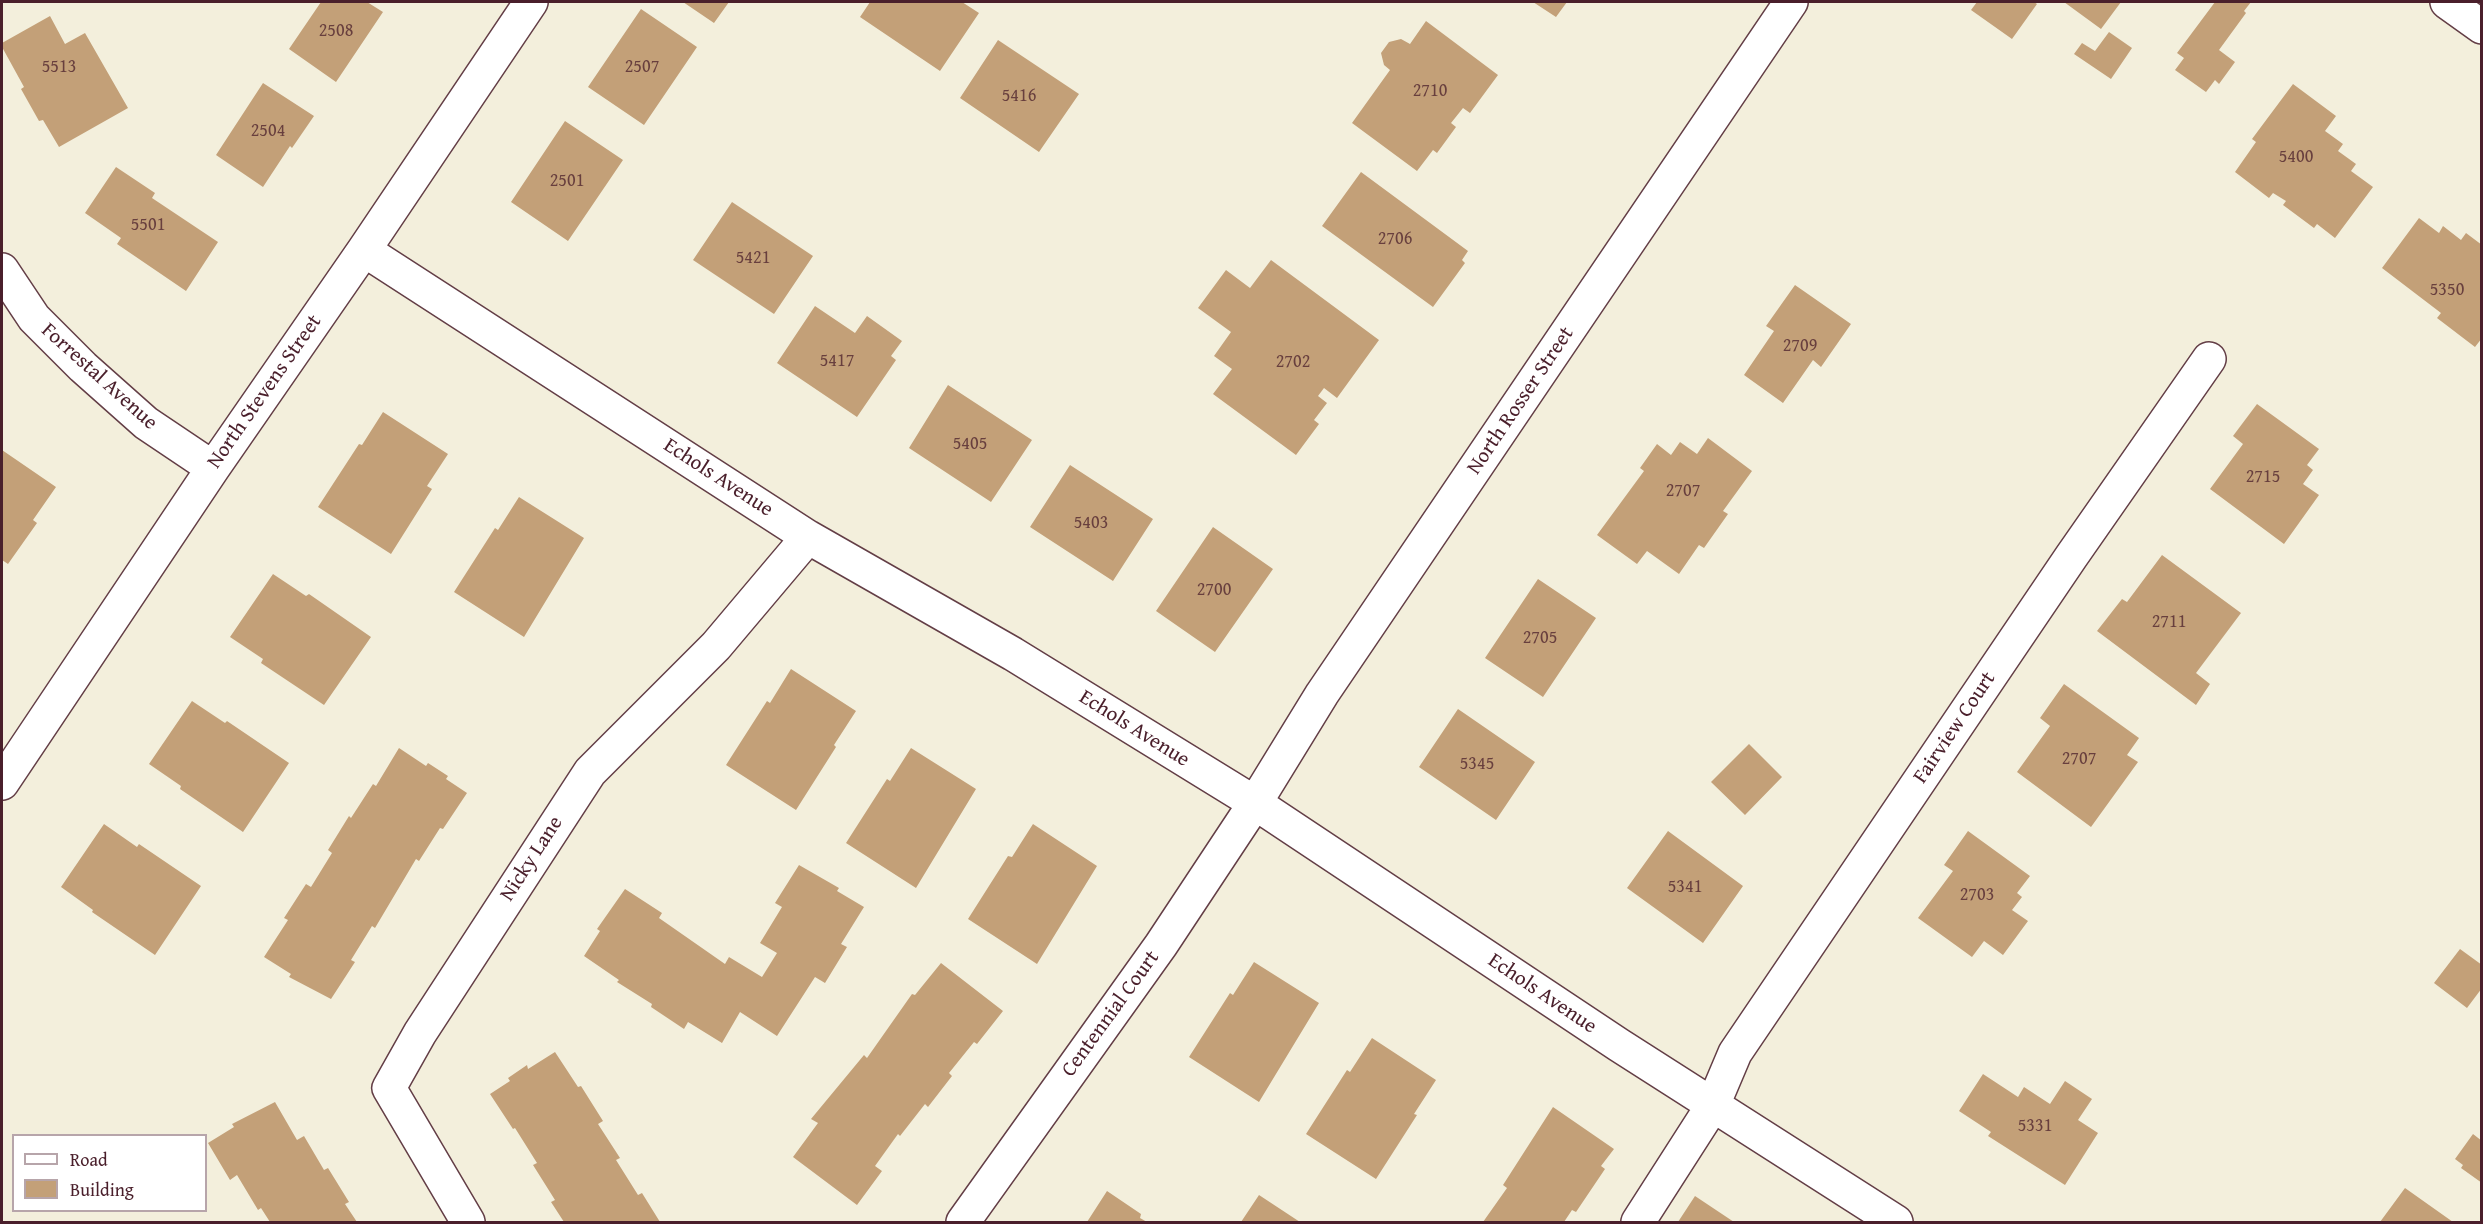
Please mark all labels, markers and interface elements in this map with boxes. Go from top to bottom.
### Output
house number: 2508 [319,20,353,42]
house number: 5513 [42,56,76,78]
house number: 2507 [625,56,659,78]
house number: 2710 [1413,80,1447,102]
house number: 5416 [1002,85,1036,107]
house number: 2504 [251,120,285,142]
house number: 5400 [2279,146,2313,168]
house number: 2501 [550,170,584,192]
house number: 5501 [131,214,165,236]
house number: 2706 [1378,228,1412,250]
house number: 5421 [736,247,770,269]
house number: 5350 [2430,279,2464,301]
street label: North Stevens Street [202,310,328,474]
street label: Forrestal Avenue [36,318,162,436]
street label: North Rosser Street [1462,322,1580,480]
house number: 2709 [1783,335,1817,357]
house number: 5417 [820,350,854,372]
house number: 2702 [1276,351,1310,373]
street label: Echols Avenue [659,433,777,523]
house number: 5405 [953,433,987,455]
house number: 2715 [2246,466,2280,488]
house number: 2707 [1666,480,1700,502]
house number: 5403 [1074,512,1108,534]
house number: 2700 [1197,579,1231,601]
house number: 2711 [2152,611,2186,633]
house number: 2705 [1523,627,1557,649]
street label: Fairview Court [1908,667,2002,789]
street label: Echols Avenue [1074,685,1194,773]
house number: 2707 [2062,748,2096,770]
house number: 5345 [1460,753,1494,775]
street label: Nicky Lane [495,812,569,906]
house number: 5341 [1668,876,1702,898]
house number: 2703 [1960,884,1994,906]
street label: Centennial Court [1057,946,1165,1082]
street label: Echols Avenue [1483,948,1601,1040]
house number: 5331 [2018,1115,2052,1137]
legend [12,1134,207,1212]
text: Road [70,1146,108,1173]
text: Building [70,1176,134,1203]

